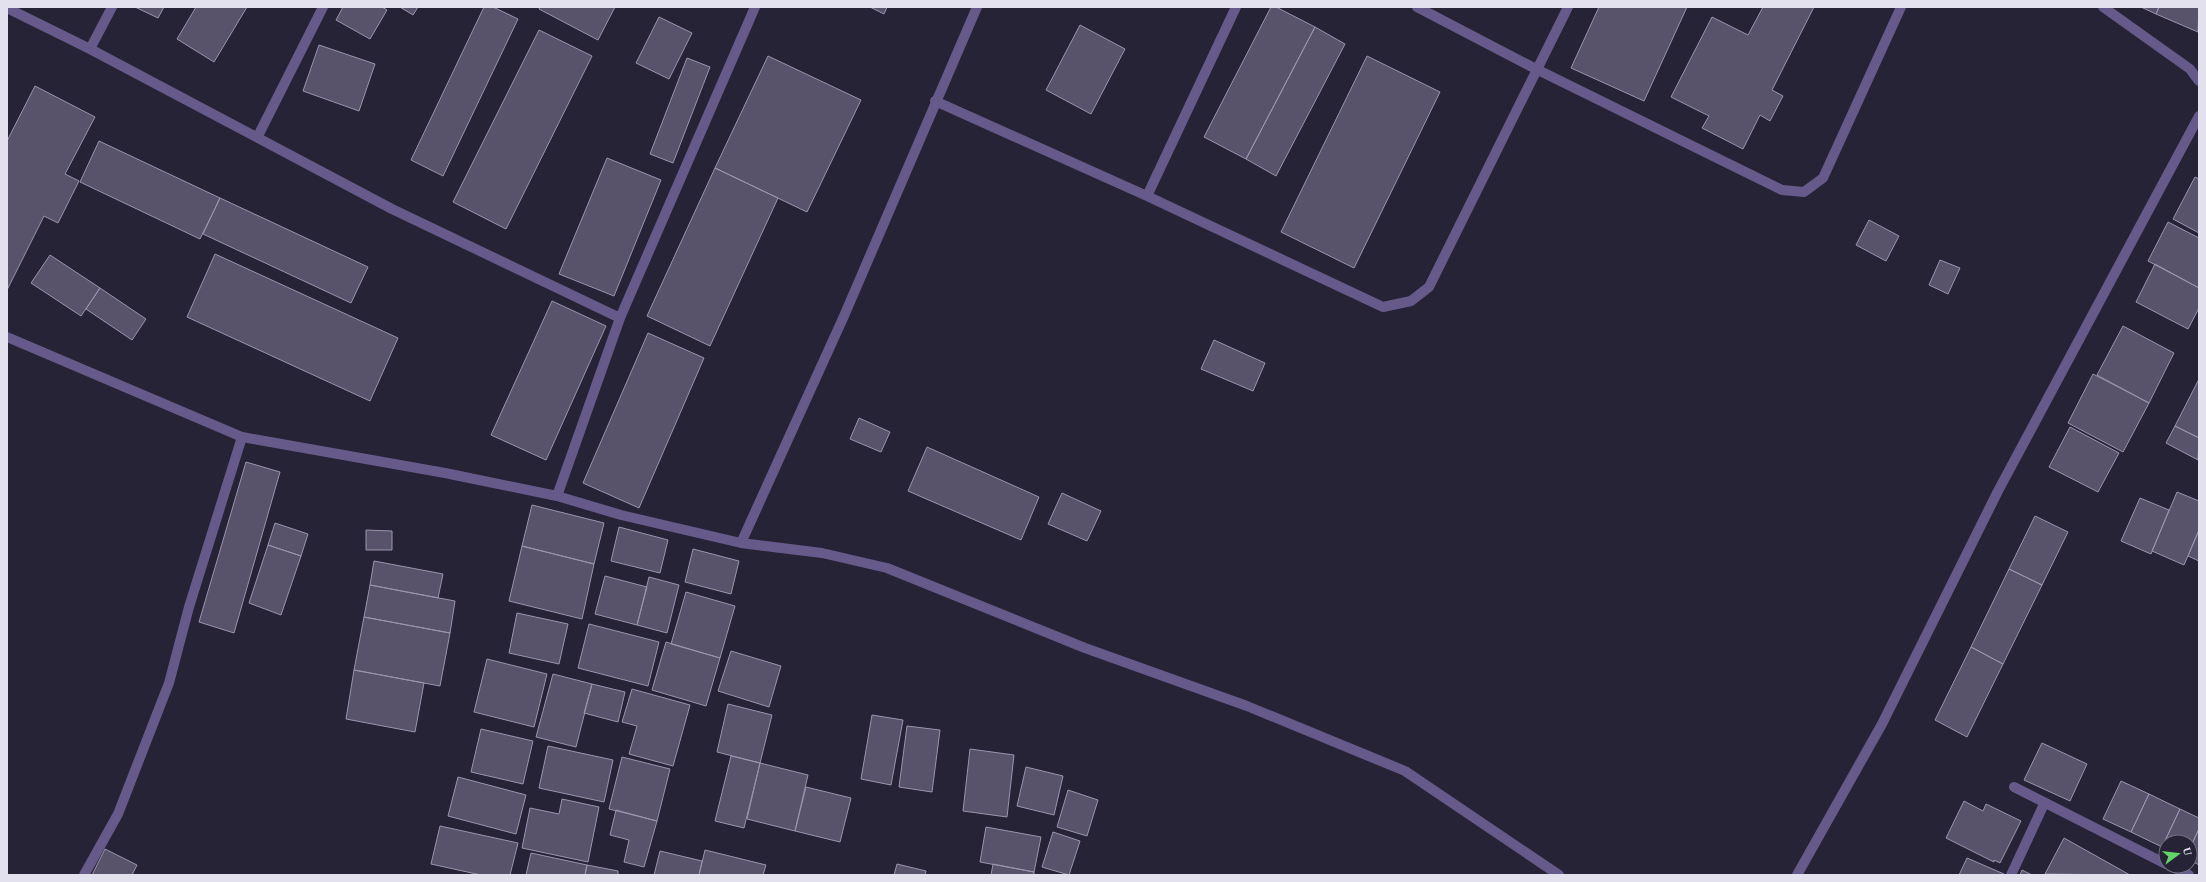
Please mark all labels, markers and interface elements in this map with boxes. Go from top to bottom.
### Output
north arrow [2158,834,2198,874]
text: U [2181,846,2194,857]

